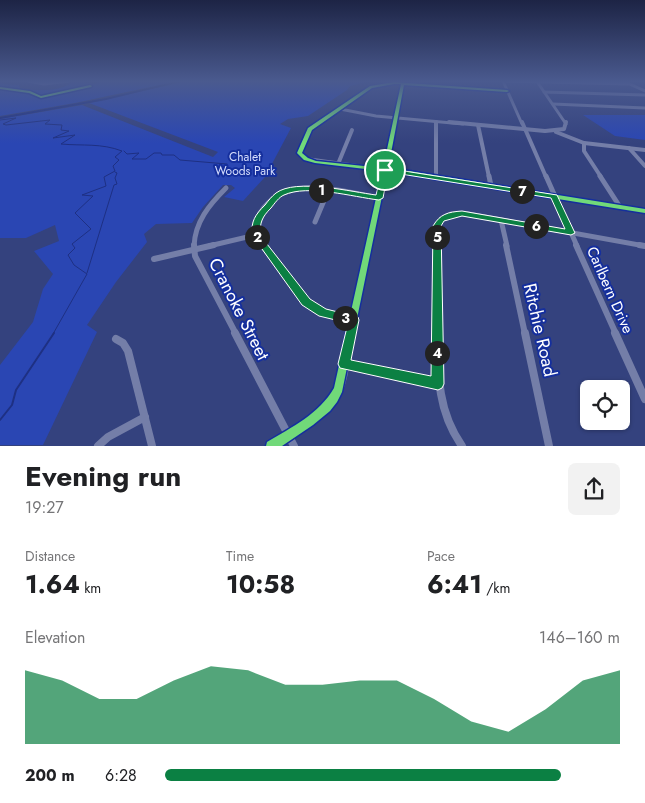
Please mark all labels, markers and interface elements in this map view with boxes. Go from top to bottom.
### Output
park label: Chalet Woods Park [215,148,276,180]
pin [364,149,406,191]
icon: arrive [371,156,399,184]
pin: 1 [308,178,334,202]
pin: 7 [510,178,534,204]
text: 1 [318,180,325,200]
text: 7 [518,181,527,201]
pin: 6 [524,214,548,238]
text: 6 [532,216,541,236]
pin: 2 [244,224,270,250]
pin: 5 [424,224,450,250]
text: 2 [253,227,262,247]
text: 5 [433,227,442,247]
street label: Carlbern Drive [581,243,639,337]
street label: Cranoke Street [202,253,276,365]
street label: Ritchie Road [517,281,563,379]
pin: 3 [332,306,358,330]
text: 3 [341,308,350,328]
pin: 4 [424,340,450,366]
text: 4 [433,343,442,363]
map controls [580,380,630,430]
button: locate [580,380,630,430]
text: Evening run [25,456,181,497]
button: share [568,463,620,515]
text: 19:27 [25,496,64,519]
text: Distance [25,546,75,566]
text: Time [226,546,254,566]
text: Pace [427,546,455,566]
text: 1.64 [25,566,80,602]
text: 10:58 [226,566,295,602]
text: 6:41 [427,566,482,602]
text: km [80,578,101,598]
text: /km [482,578,510,598]
text: Elevation [25,626,85,649]
text: 146–160 m [539,626,620,649]
text: 200 m [25,764,75,787]
text: 6:28 [105,764,137,787]

